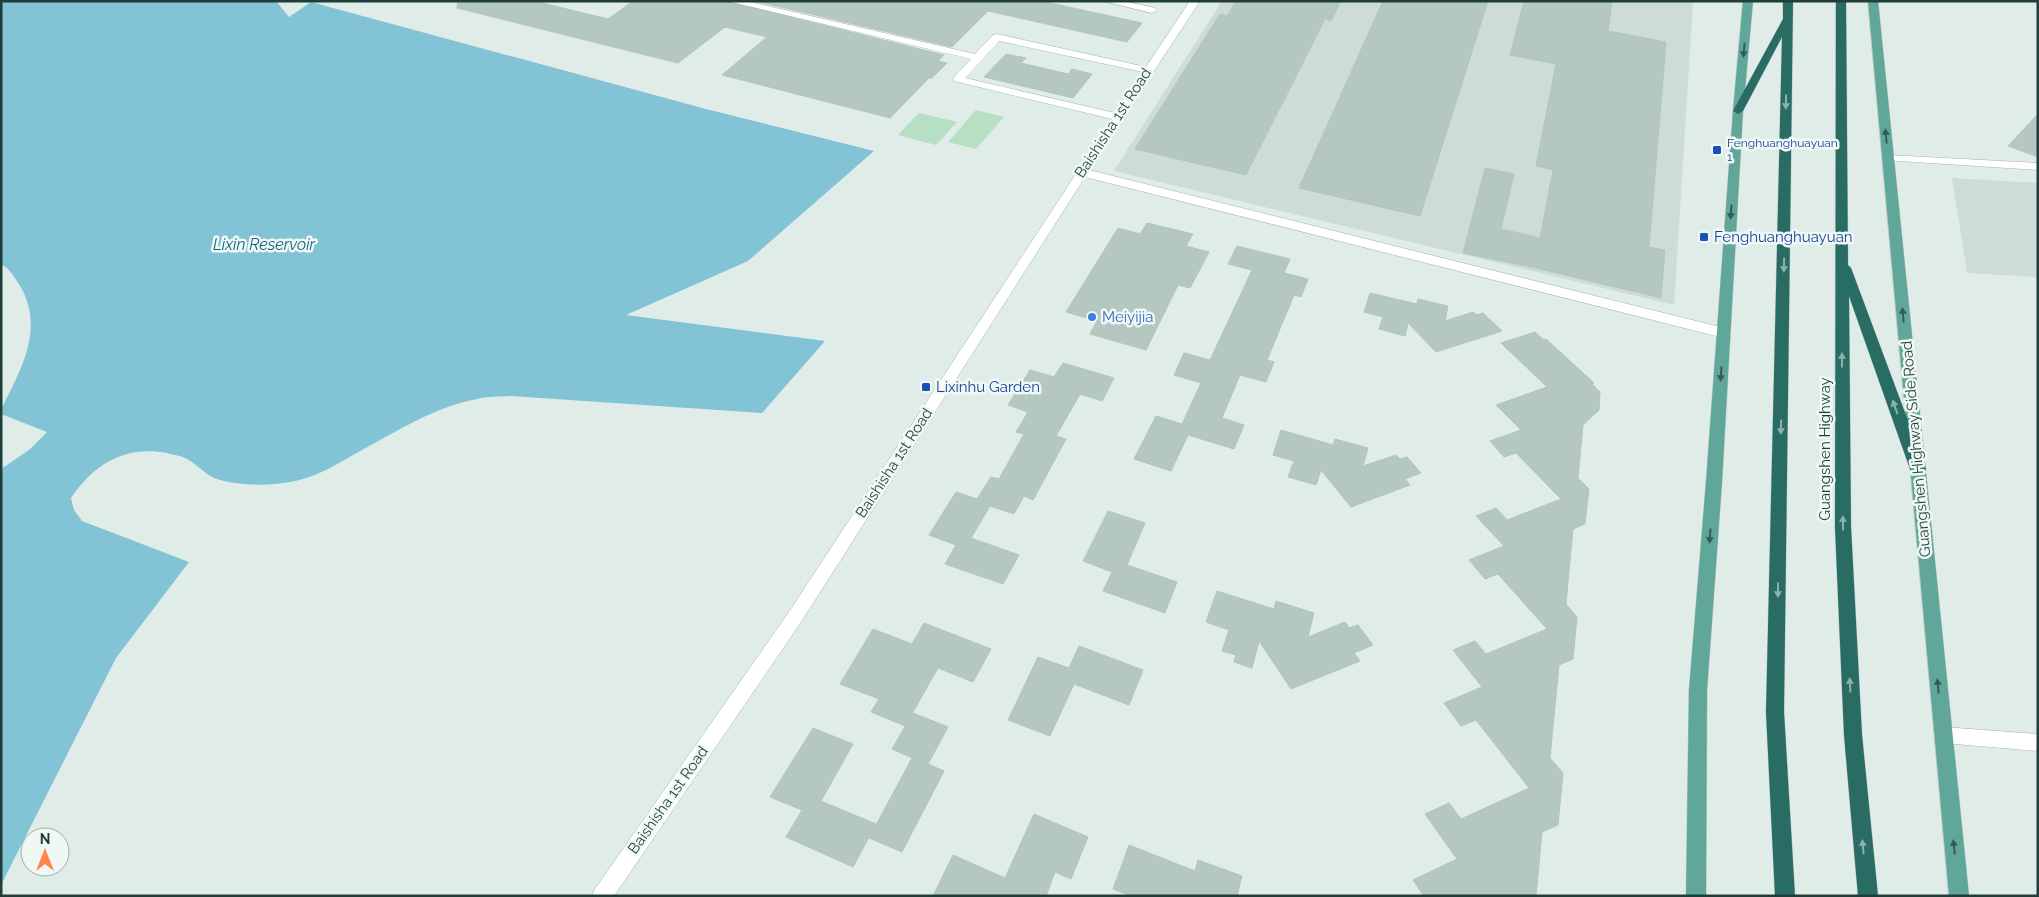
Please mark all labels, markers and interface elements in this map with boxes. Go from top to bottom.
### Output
one-way arrow [1739,42,1747,58]
street label: Baishisha 1st Road [1071,65,1155,181]
one-way arrow [1782,95,1790,111]
one-way arrow [1882,127,1890,143]
place label: Fenghuanghuayuan 1 [1727,136,1838,164]
marker: Fenghuanghuayuan 1 [1711,144,1723,156]
one-way arrow [1727,204,1735,220]
place label: Fenghuanghuayuan [1714,228,1853,246]
marker: Fenghuanghuayuan [1698,231,1710,243]
water label: Lixin Reservoir [213,235,316,254]
one-way arrow [1779,257,1787,273]
one-way arrow [1899,306,1907,322]
place label: Meiyijia [1102,308,1153,326]
marker: Meiyijia [1086,311,1098,323]
street label: Guangshen Highway Side Road [1898,340,1934,558]
one-way arrow [1838,352,1846,368]
one-way arrow [1716,366,1724,382]
street label: Guangshen Highway [1816,377,1834,521]
place label: Lixinhu Garden [936,378,1040,396]
marker: Lixinhu Garden [920,381,932,393]
one-way arrow [1891,399,1898,414]
street label: Baishisha 1st Road [852,405,936,521]
one-way arrow [1777,420,1785,436]
one-way arrow [1839,515,1847,531]
one-way arrow [1705,528,1713,544]
one-way arrow [1773,582,1781,598]
one-way arrow [1846,677,1854,693]
one-way arrow [1934,677,1942,693]
street label: Baishisha 1st Road [624,743,712,857]
north arrow [20,827,70,877]
text: N [40,831,50,847]
one-way arrow [1859,839,1867,855]
one-way arrow [1950,839,1958,855]

